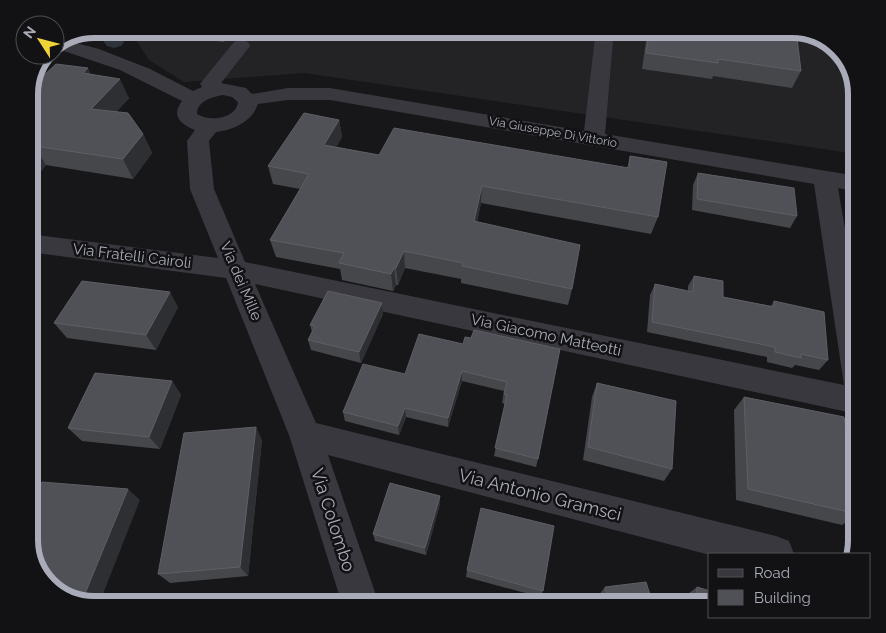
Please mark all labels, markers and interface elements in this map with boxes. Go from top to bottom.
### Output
north arrow [15,15,65,65]
text: N [20,23,39,41]
street label: Via Giuseppe Di Vittorio [488,114,618,150]
street label: Via dei Mille [216,239,266,323]
street label: Via Fratelli Cairoli [72,240,192,272]
street label: Via Giacomo Matteotti [469,310,623,360]
street label: Via Antonio Gramsci [457,464,624,525]
street label: Via Colombo [307,465,360,575]
legend [708,553,871,618]
text: Road [754,564,790,582]
text: Building [754,589,811,607]

